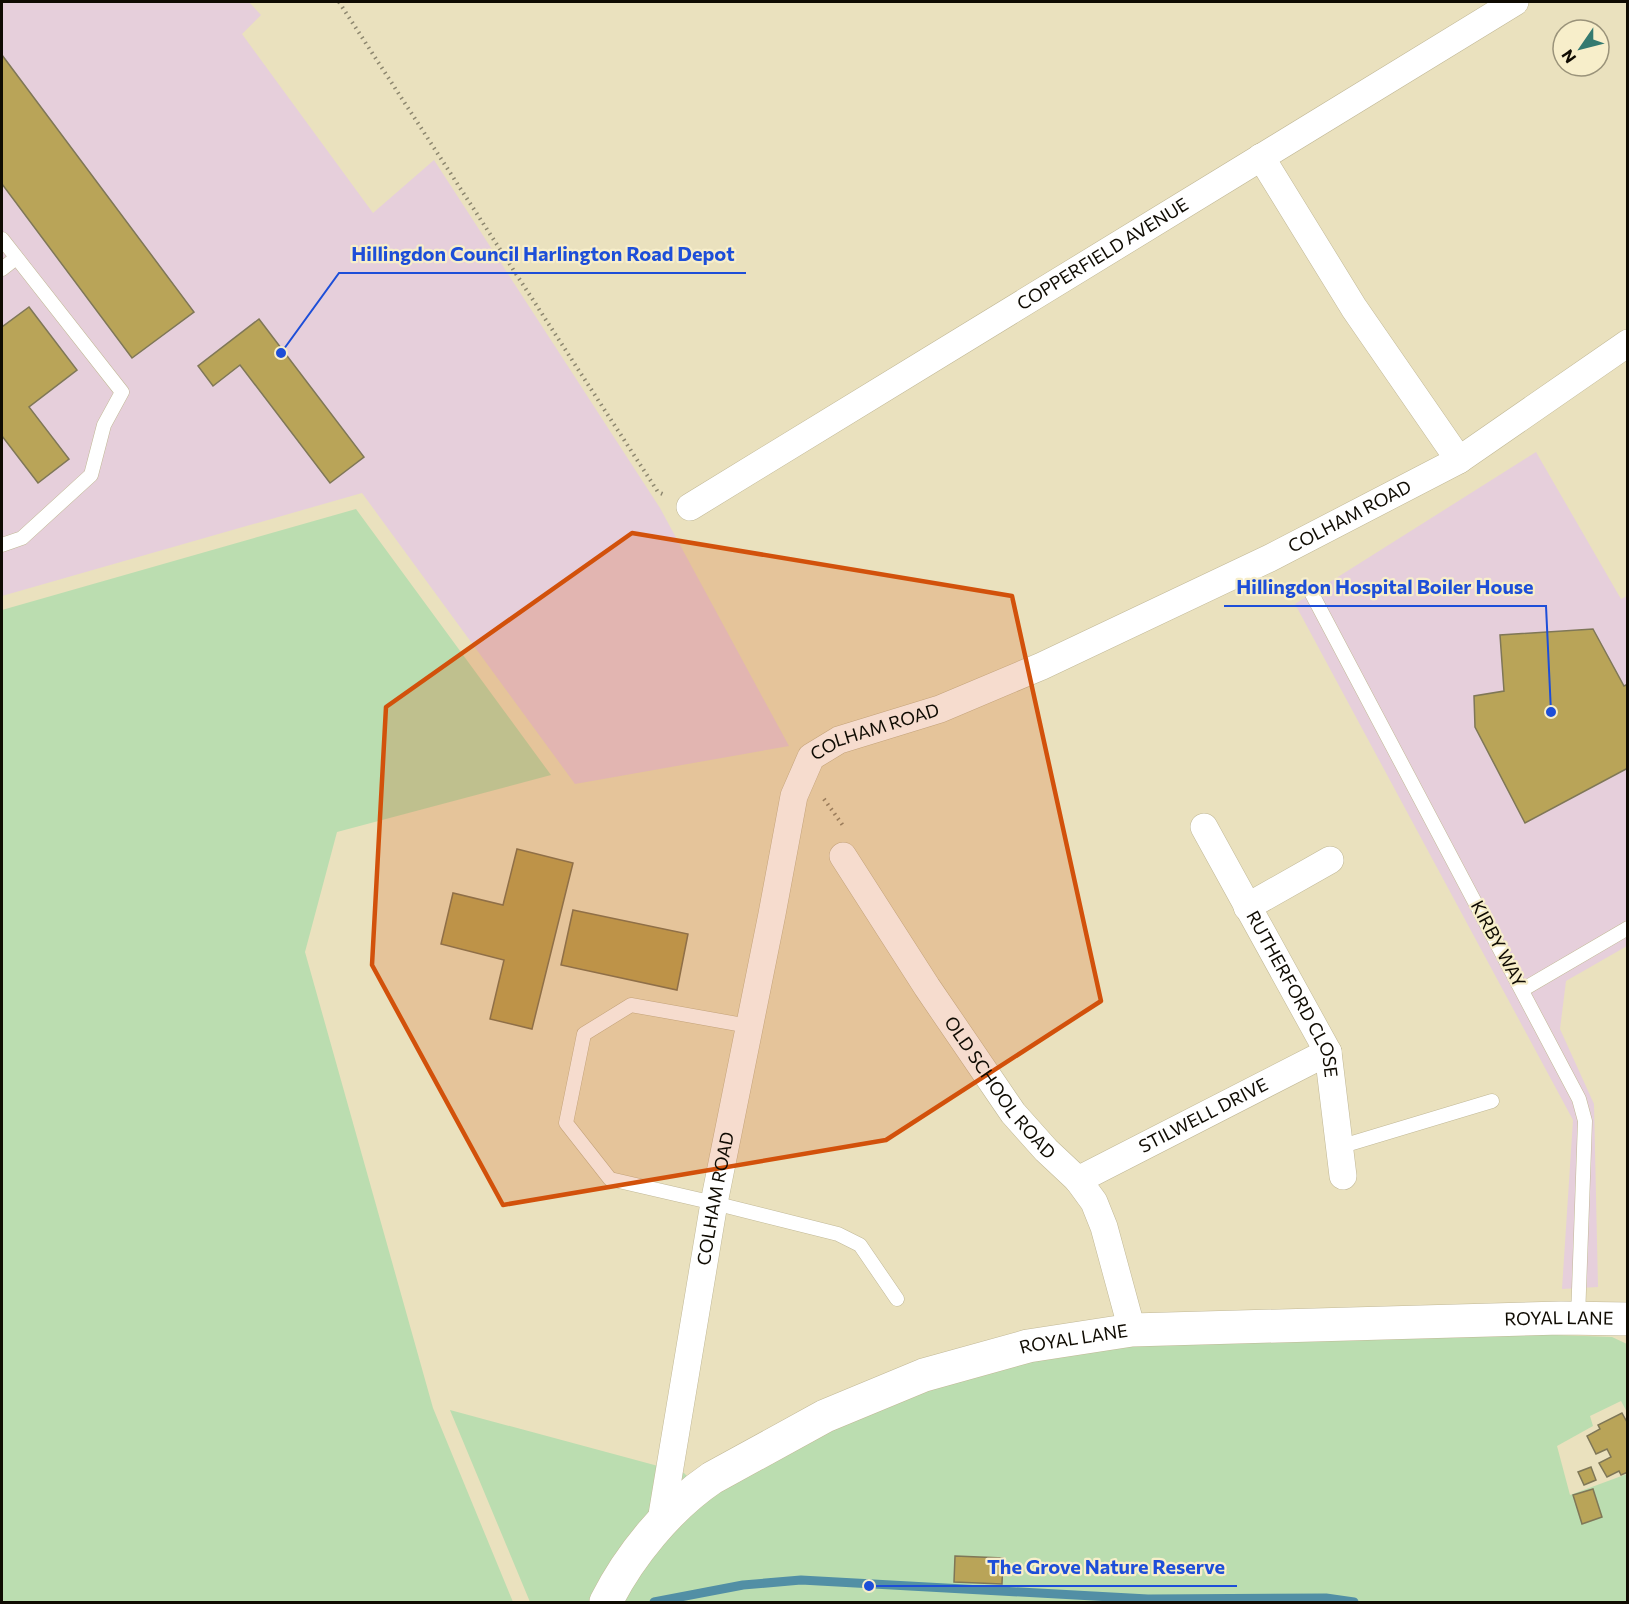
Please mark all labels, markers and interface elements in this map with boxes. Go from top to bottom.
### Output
north arrow [1551,18,1611,78]
text: N [1557,47,1580,67]
street label: COPPERFIELD AVENUE [1012,193,1192,314]
callout: Hillingdon Council Harlington Road Depot [339,235,746,273]
text: Hillingdon Council Harlington Road Depot [351,241,735,265]
street label: COLHAM ROAD [1284,475,1415,557]
callout: Hillingdon Hospital Boiler House [1224,568,1546,606]
text: Hillingdon Hospital Boiler House [1236,574,1534,598]
street label: COLHAM ROAD [806,698,942,765]
street label: KIRBY WAY [1467,896,1531,991]
street label: RUTHERFORD CLOSE [1242,907,1343,1079]
street label: OLD SCHOOL ROAD [940,1012,1061,1163]
street label: STILWELL DRIVE [1135,1073,1271,1157]
street label: COLHAM ROAD [692,1130,738,1267]
street label: ROYAL LANE [1504,1306,1614,1330]
street label: ROYAL LANE [1017,1319,1129,1358]
callout: The Grove Nature Reserve [974,1548,1237,1586]
text: The Grove Nature Reserve [987,1554,1225,1578]

